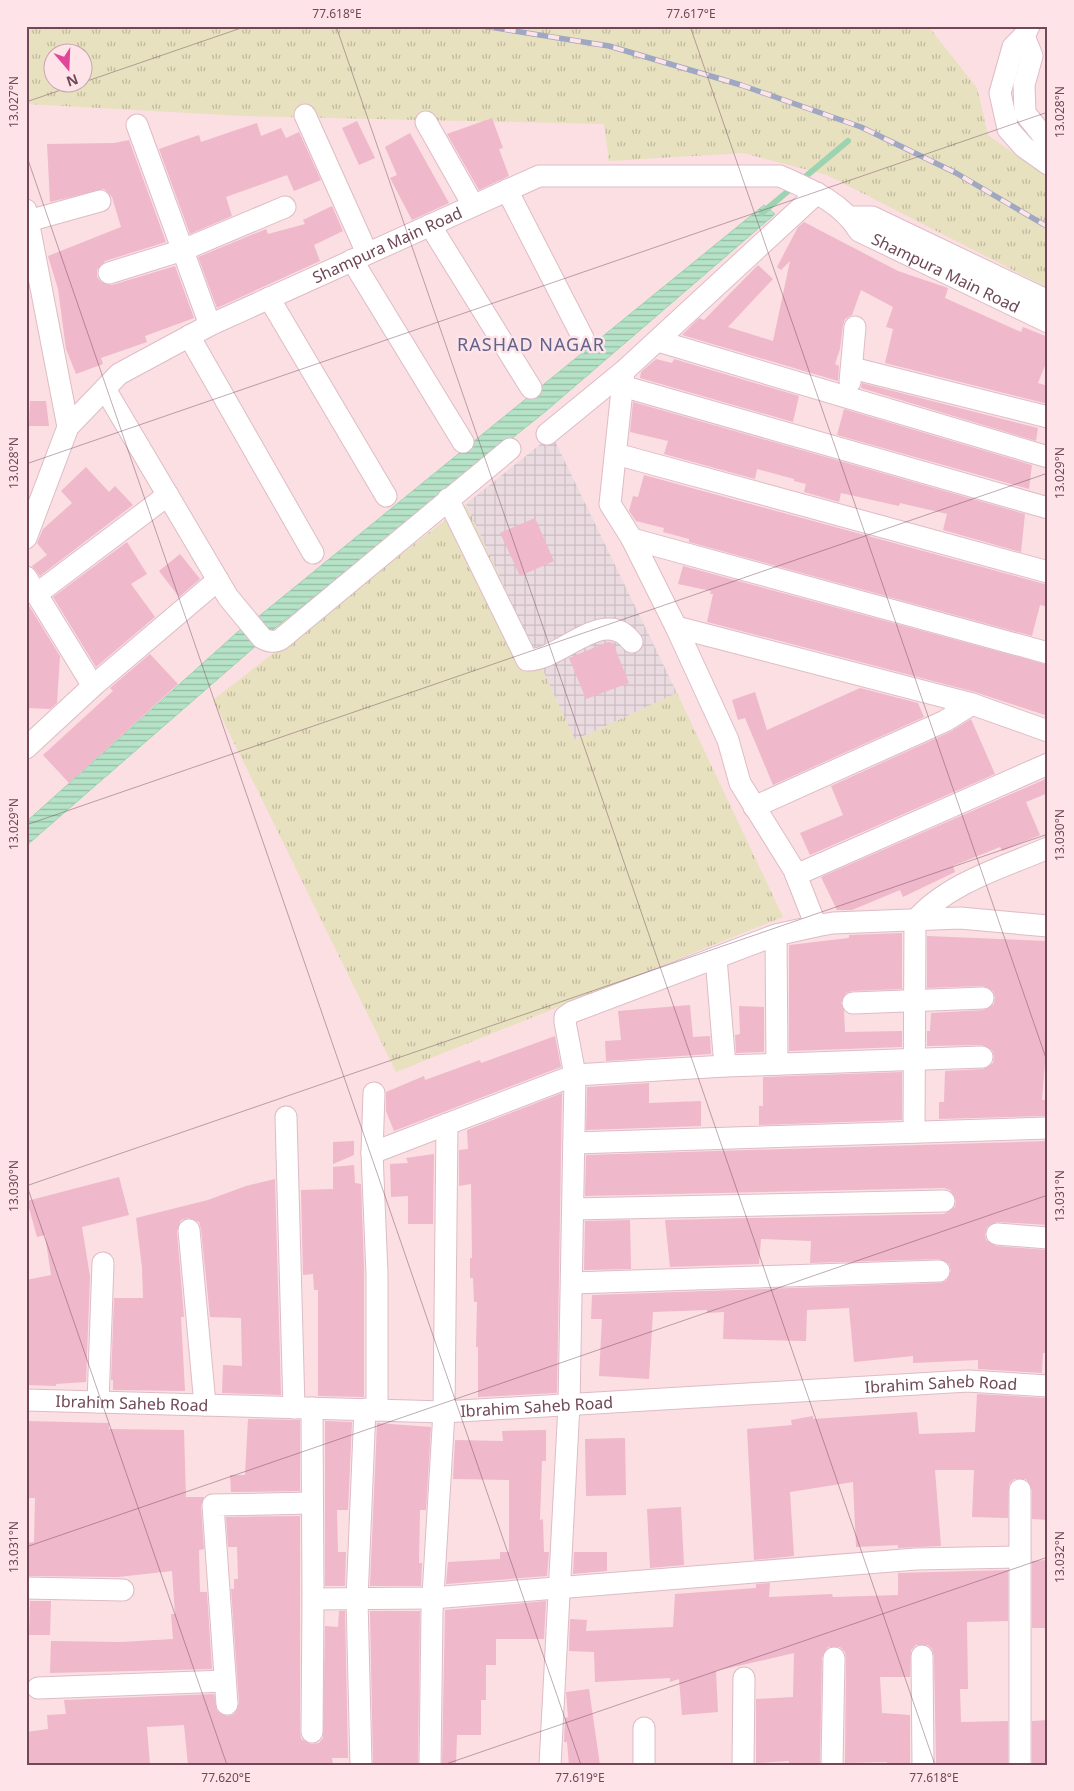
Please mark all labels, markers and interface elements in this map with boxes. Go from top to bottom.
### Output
text: 77.618°E [312,5,362,22]
text: 77.617°E [666,5,716,22]
north arrow [42,42,92,92]
text: N [64,70,81,92]
text: 13.027°N [5,76,22,128]
text: 13.028°N [1051,86,1068,138]
street label: Shampura Main Road [309,201,465,288]
street label: Shampura Main Road [868,228,1024,318]
district label: RASHAD NAGAR [457,332,605,356]
text: 13.028°N [5,437,22,489]
text: 13.029°N [1051,447,1068,499]
text: 13.029°N [5,798,22,850]
text: 13.030°N [1051,809,1068,861]
text: 13.030°N [5,1160,22,1212]
text: 13.031°N [1051,1170,1068,1222]
street label: Ibrahim Saheb Road [864,1370,1018,1398]
street label: Ibrahim Saheb Road [55,1390,209,1416]
street label: Ibrahim Saheb Road [460,1391,614,1422]
text: 13.031°N [5,1521,22,1573]
text: 13.032°N [1051,1531,1068,1583]
text: 77.620°E [201,1769,251,1786]
text: 77.619°E [555,1769,605,1786]
text: 77.618°E [909,1769,959,1786]

